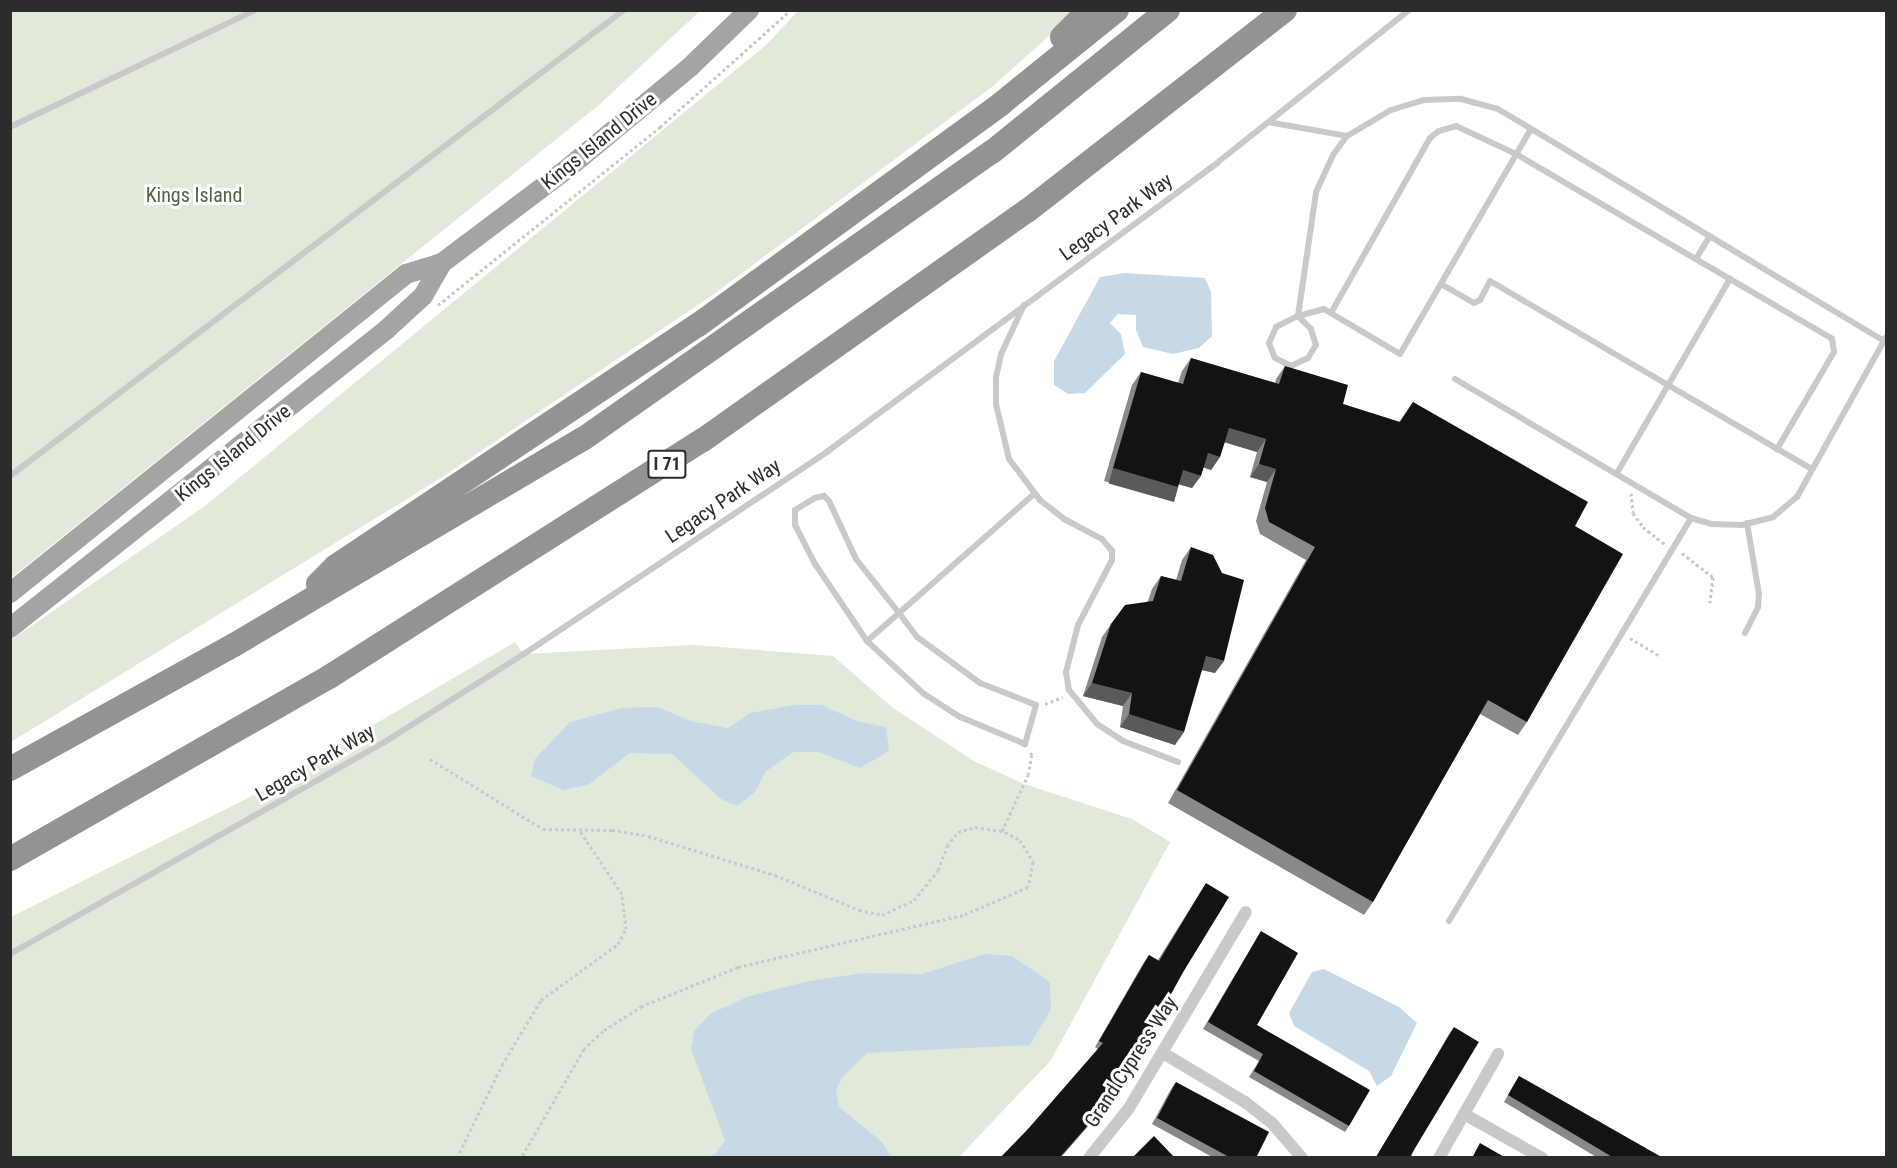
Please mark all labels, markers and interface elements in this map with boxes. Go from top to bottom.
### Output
street label: Kings Island Drive [537,87,661,195]
street label: Legacy Park Way [1055,168,1177,266]
park label: Kings Island [146,183,242,207]
street label: Kings Island Drive [171,399,295,507]
road number: I 71 [646,449,688,479]
street label: Legacy Park Way [661,454,785,548]
street label: Legacy Park Way [251,719,379,807]
street label: Grand Cypress Way [1080,992,1182,1132]

